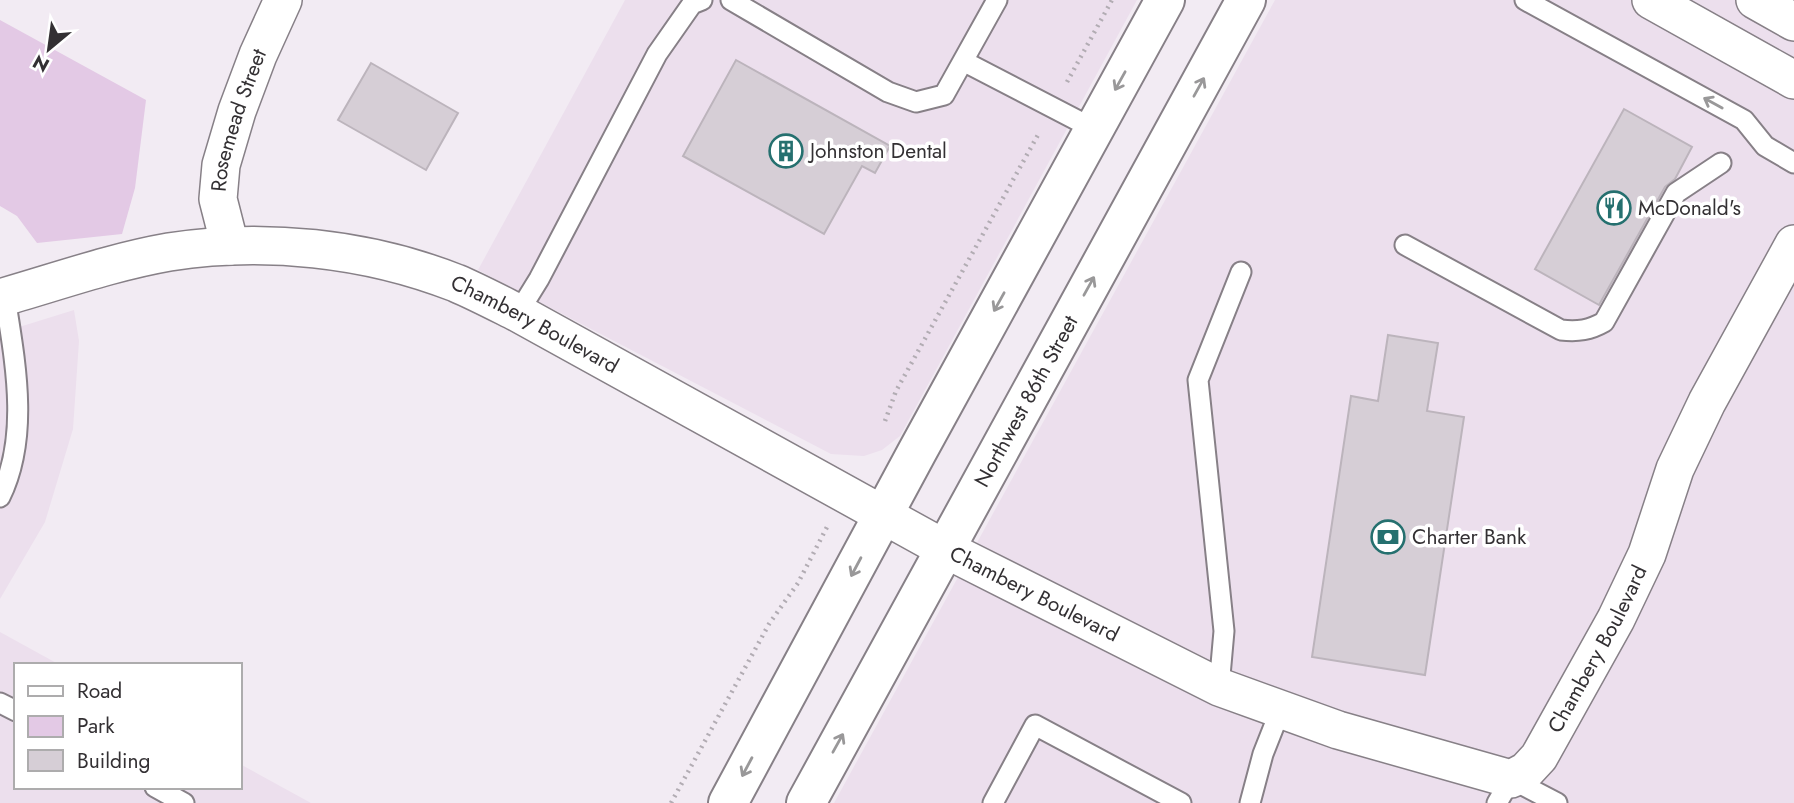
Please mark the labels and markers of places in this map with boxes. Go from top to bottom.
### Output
building icon: Johnston Dental [767,132,805,170]
place label: Johnston Dental [807,136,947,166]
restaurant icon: McDonald's [1595,189,1633,227]
place label: McDonald's [1638,193,1741,223]
bank icon: Charter Bank [1369,518,1407,556]
place label: Charter Bank [1412,522,1527,552]

